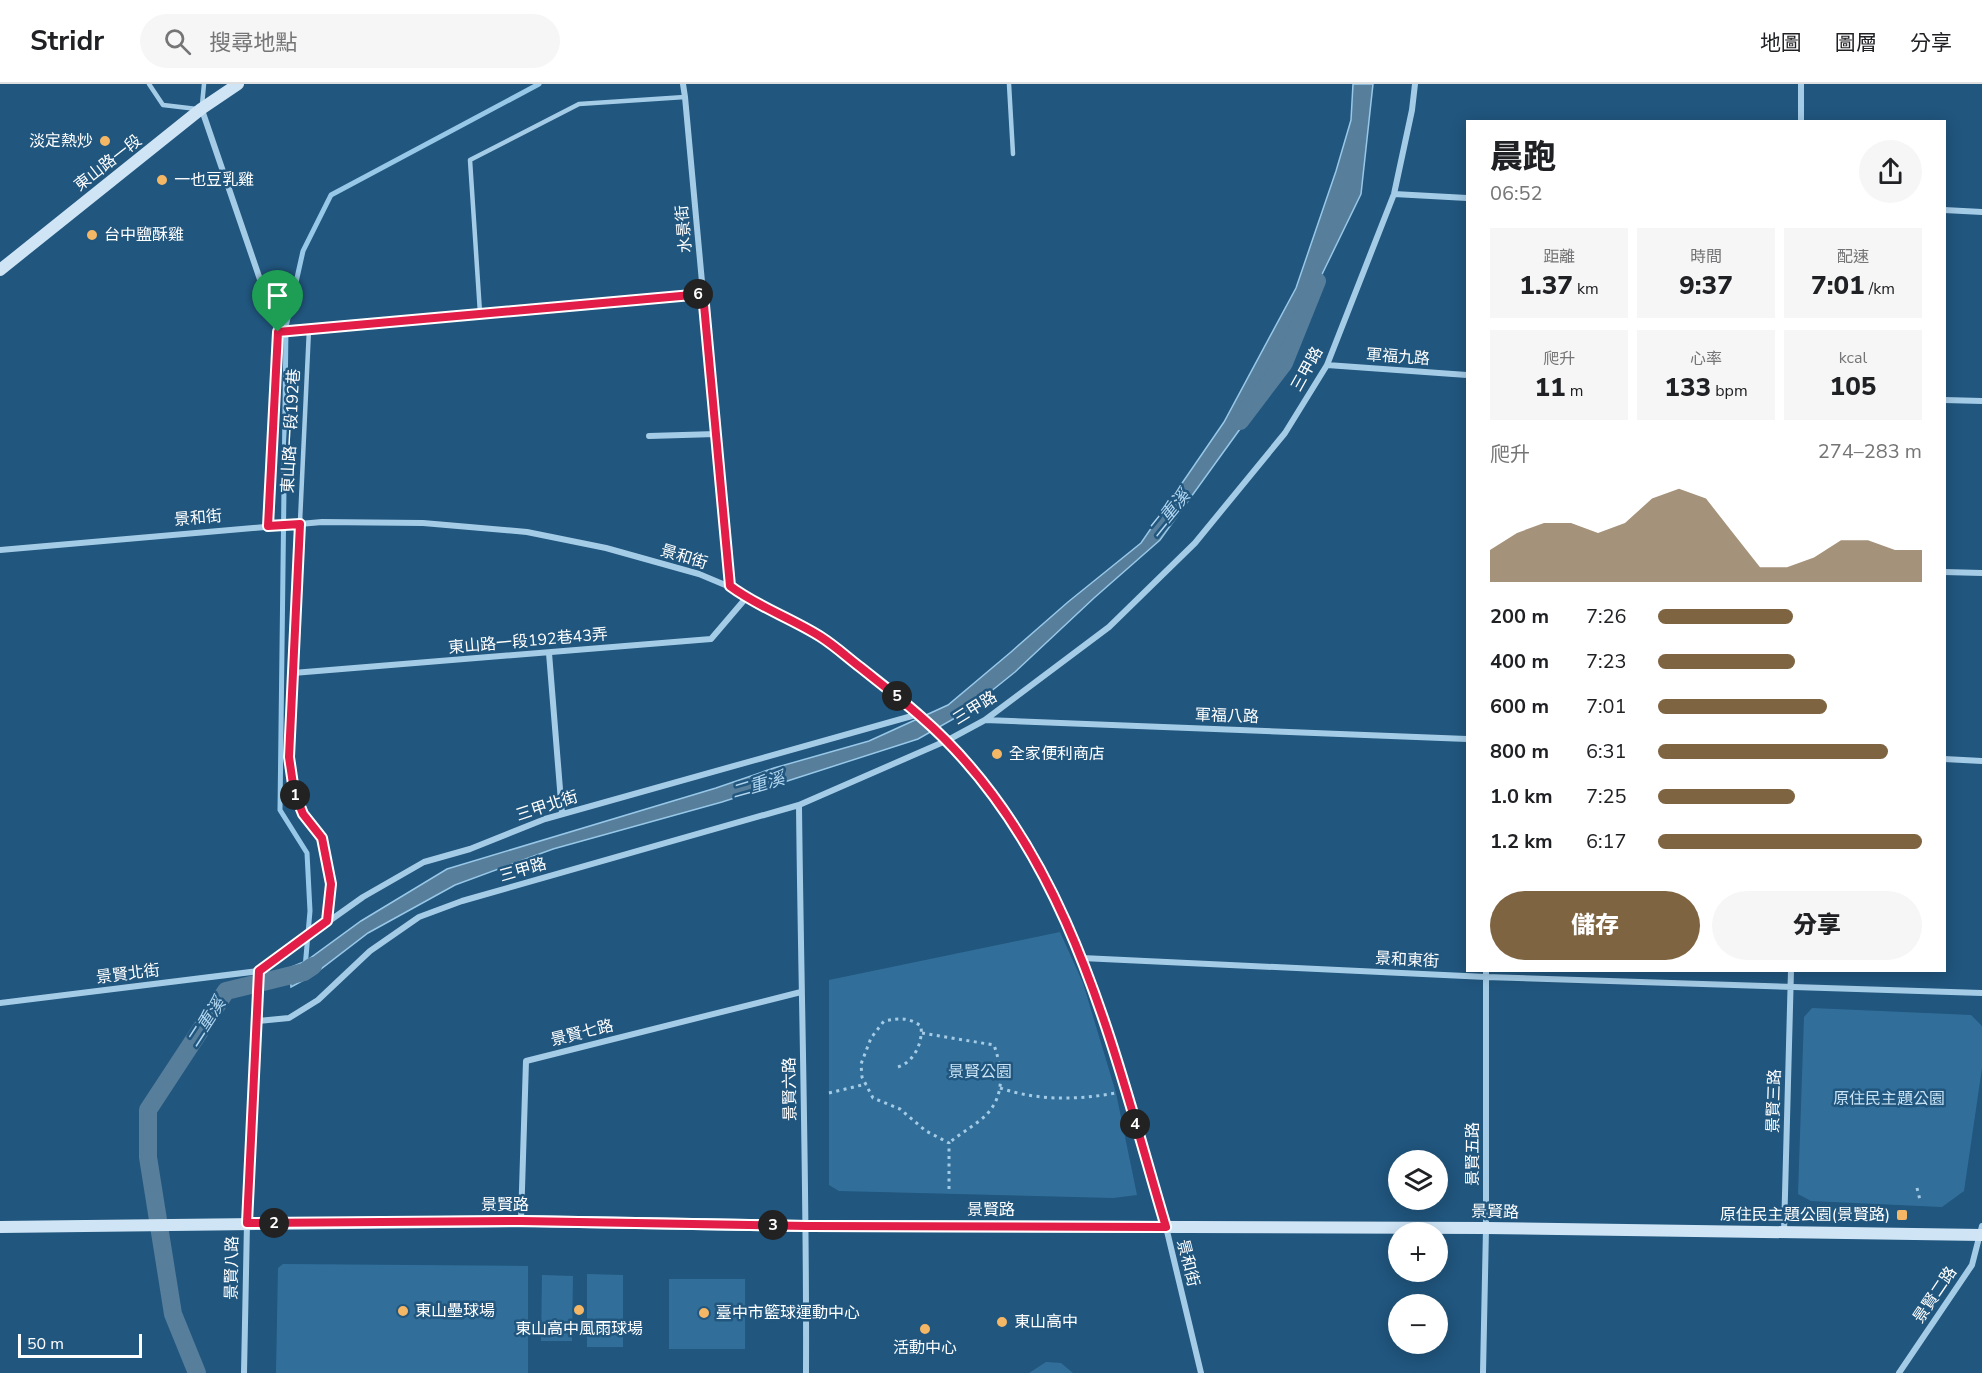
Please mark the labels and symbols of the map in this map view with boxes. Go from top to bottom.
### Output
place label: 淡定熱炒 [29,130,93,152]
street label: 東山路一段 [70,130,146,196]
marker: 淡定熱炒 [98,134,112,148]
place label: 一也豆乳雞 [174,169,254,191]
marker: 一也豆乳雞 [155,173,169,187]
street label: 水景街 [671,204,697,254]
place label: 台中鹽酥雞 [104,224,184,246]
marker: 台中鹽酥雞 [85,228,99,242]
pin [252,270,303,332]
pin: 6 [683,279,713,309]
street label: 三甲路 [1286,343,1328,395]
street label: 軍福九路 [1365,344,1431,370]
street label: 東山路一段192巷 [277,368,305,494]
water label: 二重溪 [1143,482,1197,542]
street label: 景和街 [173,505,223,531]
street label: 景和街 [658,539,710,575]
street label: 東山路一段192巷43弄 [447,623,609,659]
pin: 5 [882,681,912,711]
street label: 三甲路 [949,686,1001,730]
street label: 軍福八路 [1195,704,1259,728]
place label: 全家便利商店 [1009,743,1105,765]
marker: 全家便利商店 [990,747,1004,761]
water label: 二重溪 [729,765,790,804]
pin: 1 [280,780,310,810]
street label: 三甲北街 [513,786,581,826]
street label: 三甲路 [497,853,549,887]
street label: 景和東街 [1374,947,1440,973]
street label: 景賢北街 [95,959,161,989]
water label: 二重溪 [181,990,232,1051]
street label: 景賢七路 [548,1015,616,1051]
street label: 景賢六路 [778,1057,802,1121]
park label: 景賢公園 [948,1061,1012,1083]
street label: 景賢三路 [1762,1069,1786,1133]
park label: 原住民主題公園 [1833,1088,1945,1110]
pin: 4 [1120,1109,1150,1139]
street label: 景賢五路 [1462,1122,1484,1186]
street label: 景賢路 [481,1194,529,1216]
street label: 景賢路 [967,1199,1015,1221]
street label: 景賢路 [1471,1201,1519,1223]
place label: 原住民主題公園(景賢路) [1720,1204,1890,1226]
pin: 2 [259,1208,289,1238]
marker: 原住民主題公園(景賢路) [1895,1208,1909,1222]
pin: 3 [758,1210,788,1240]
street label: 景賢八路 [220,1236,244,1300]
street label: 景和街 [1172,1237,1204,1289]
street label: 景賢二路 [1908,1262,1962,1328]
place label: 東山壘球場 [415,1300,495,1322]
place label: 臺中市籃球運動中心 [716,1302,860,1324]
marker: 東山高中風雨球場 [572,1303,586,1317]
marker: 東山壘球場 [396,1304,410,1318]
marker: 臺中市籃球運動中心 [697,1306,711,1320]
place label: 東山高中 [1014,1311,1078,1333]
marker: 東山高中 [995,1315,1009,1329]
place label: 東山高中風雨球場 [515,1318,643,1340]
marker: 活動中心 [918,1322,932,1336]
scale bar [18,1331,142,1358]
place label: 活動中心 [893,1337,957,1359]

